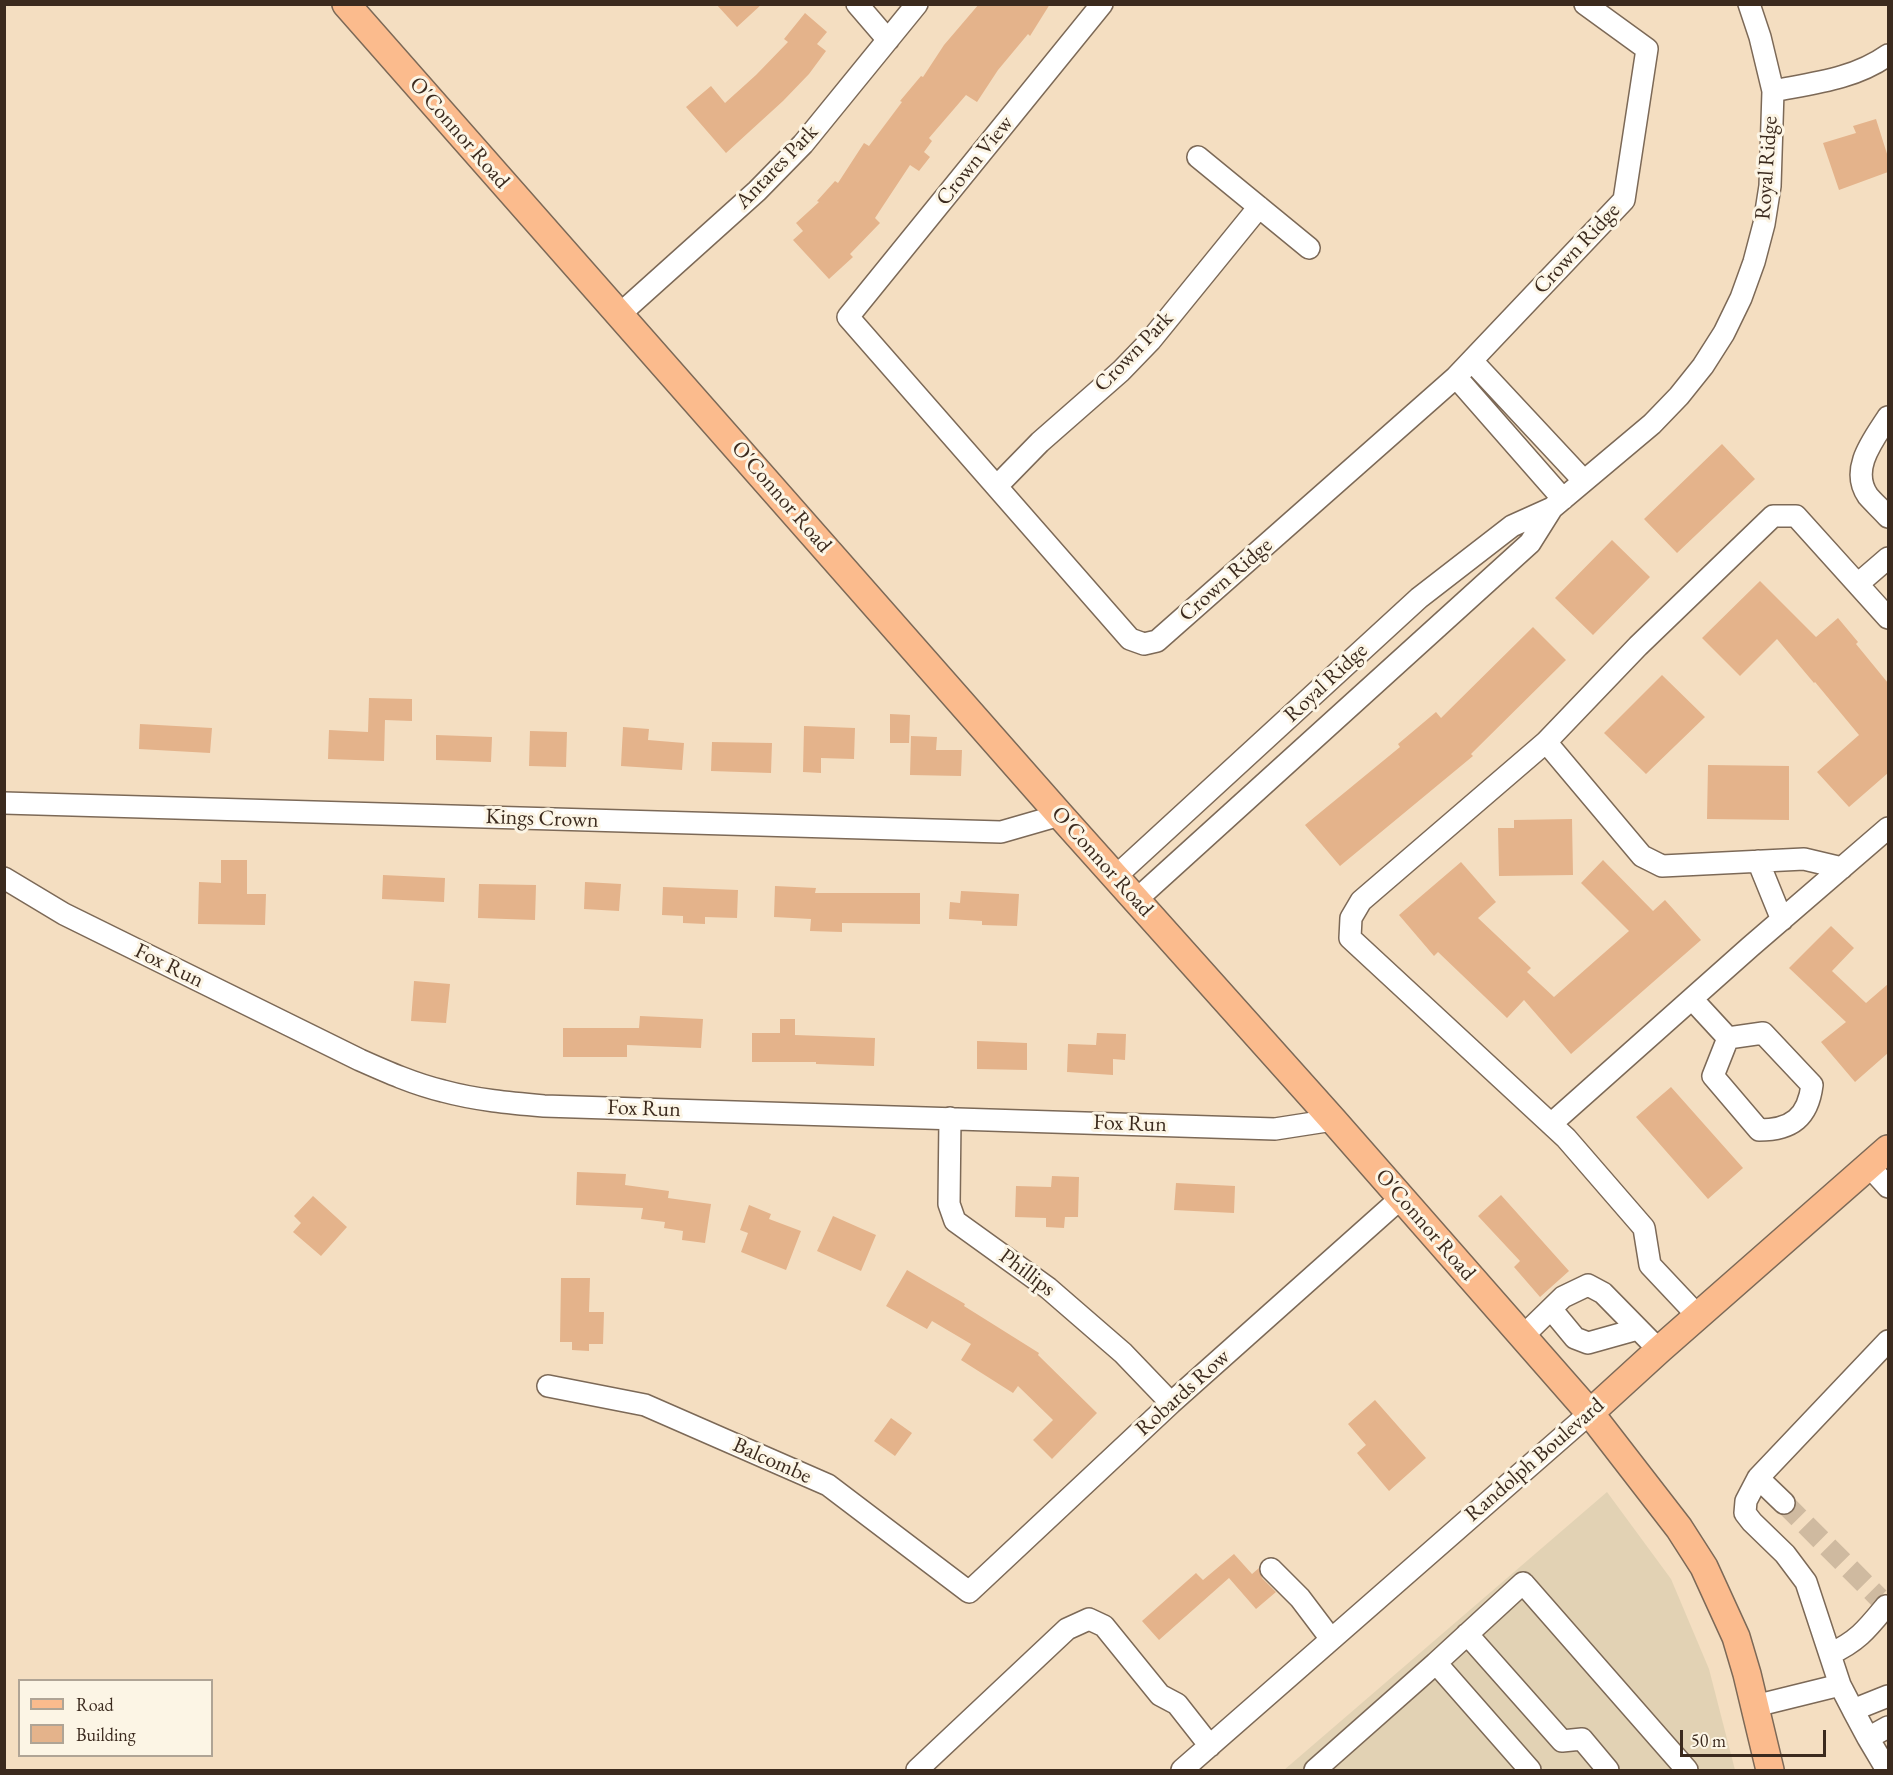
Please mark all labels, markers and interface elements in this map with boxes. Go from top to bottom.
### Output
street label: O'Connor Road [403,72,515,194]
street label: Crown View [931,111,1019,211]
street label: Royal Ridge [1750,115,1784,221]
street label: Antares Park [730,119,824,215]
street label: Crown Ridge [1528,198,1626,300]
street label: Crown Park [1089,306,1179,398]
street label: O'Connor Road [725,436,837,558]
street label: Crown Ridge [1174,532,1278,628]
street label: Royal Ridge [1279,638,1373,728]
street label: O'Connor Road [1045,801,1159,923]
street label: Kings Crown [485,804,599,834]
street label: Fox Run [130,938,208,994]
street label: Fox Run [607,1095,681,1123]
street label: Fox Run [1093,1110,1167,1138]
street label: O'Connor Road [1369,1164,1481,1286]
street label: Phillips [994,1243,1060,1303]
street label: Robards Row [1130,1344,1236,1442]
street label: Randolph Boulevard [1460,1392,1610,1528]
street label: Balcombe [729,1432,815,1490]
legend [18,1679,213,1757]
text: Road [76,1693,114,1716]
scale bar [1683,1718,1828,1756]
text: Building [76,1723,136,1746]
text: 50 m [1691,1729,1726,1752]

